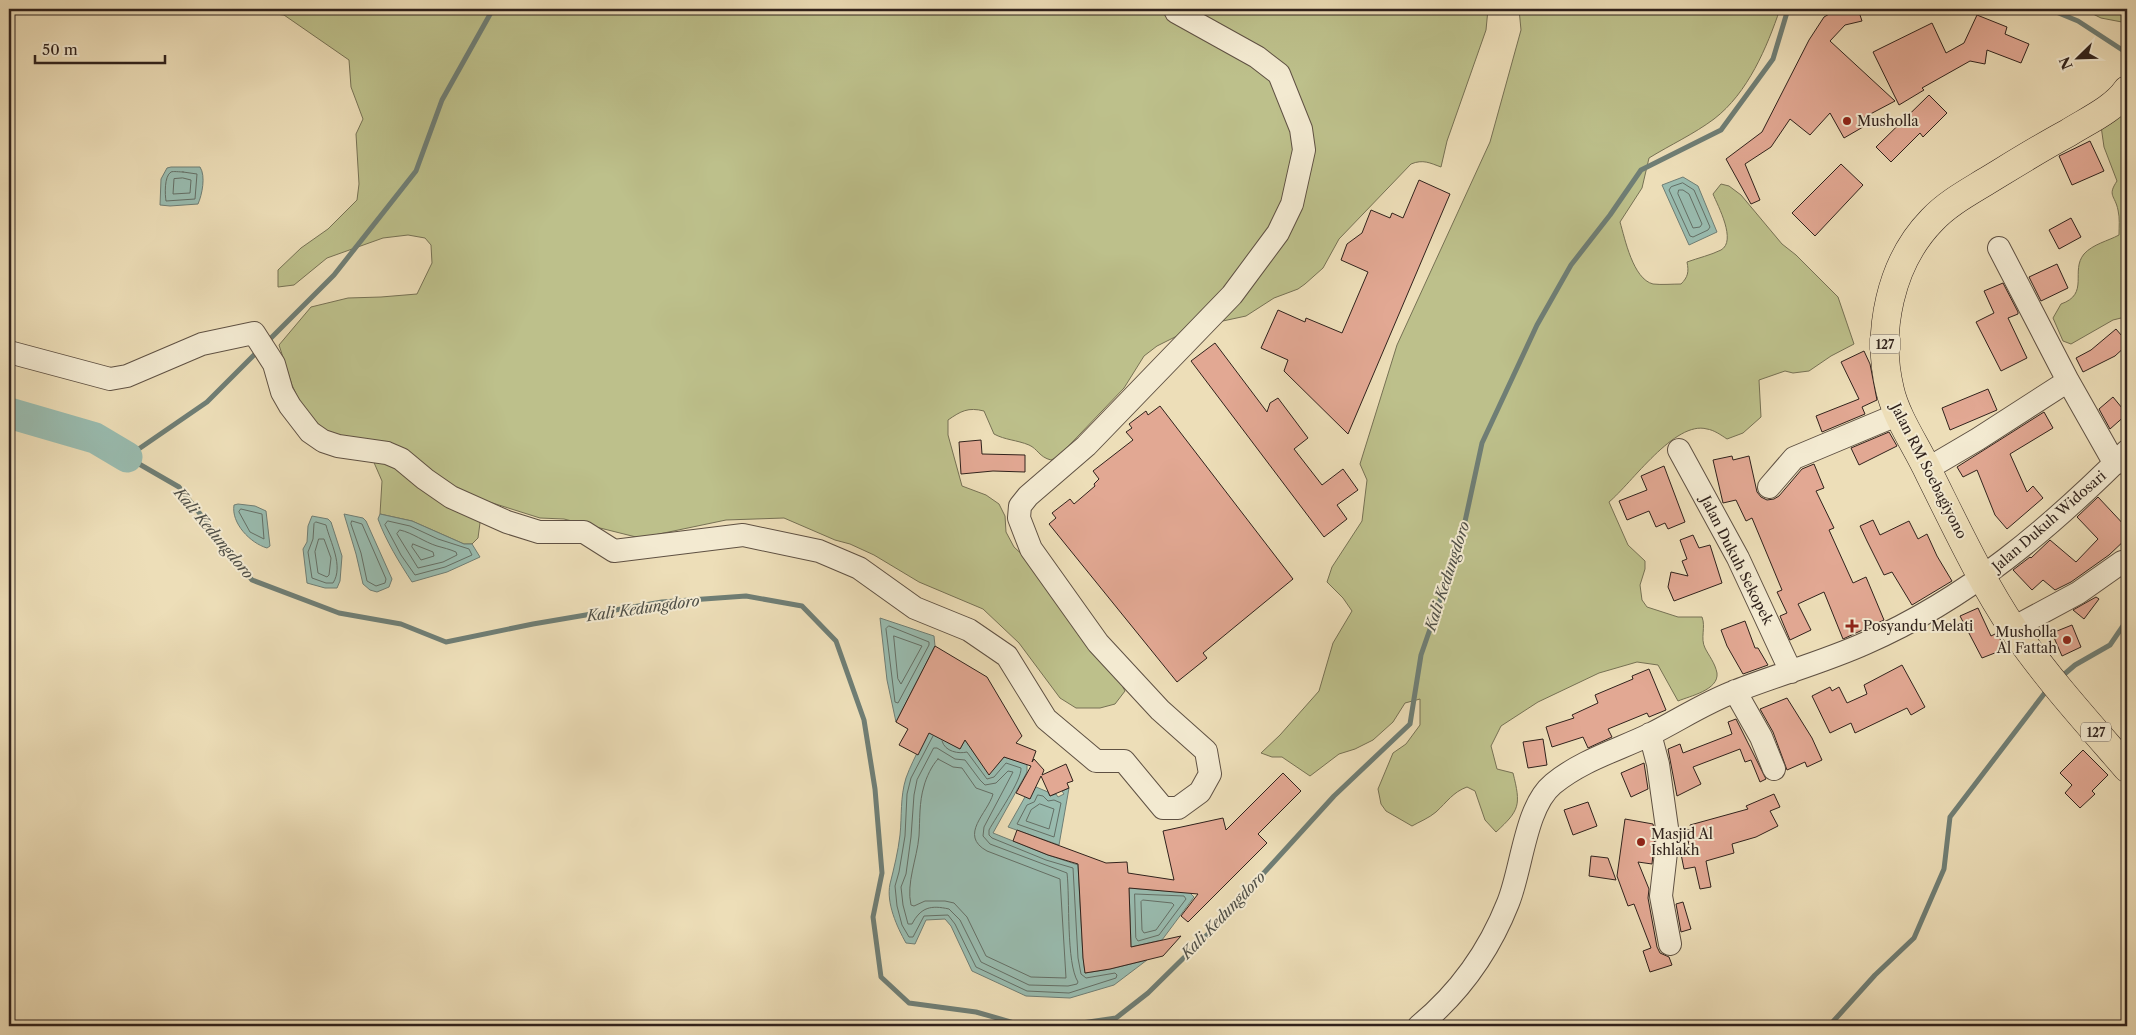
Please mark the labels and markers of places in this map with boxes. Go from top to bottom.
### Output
place label: Musholla [1857,112,1919,130]
marker: Musholla [1841,115,1853,127]
place label: Posyandu Melati [1863,617,1973,635]
marker: Posyandu Melati [1845,619,1859,633]
place label: Musholla Al Fattah [1995,623,2058,657]
marker: Musholla Al Fattah [2061,634,2073,646]
place label: Masjid Al Ishlakh [1651,825,1713,859]
marker: Masjid Al Ishlakh [1635,836,1647,848]

